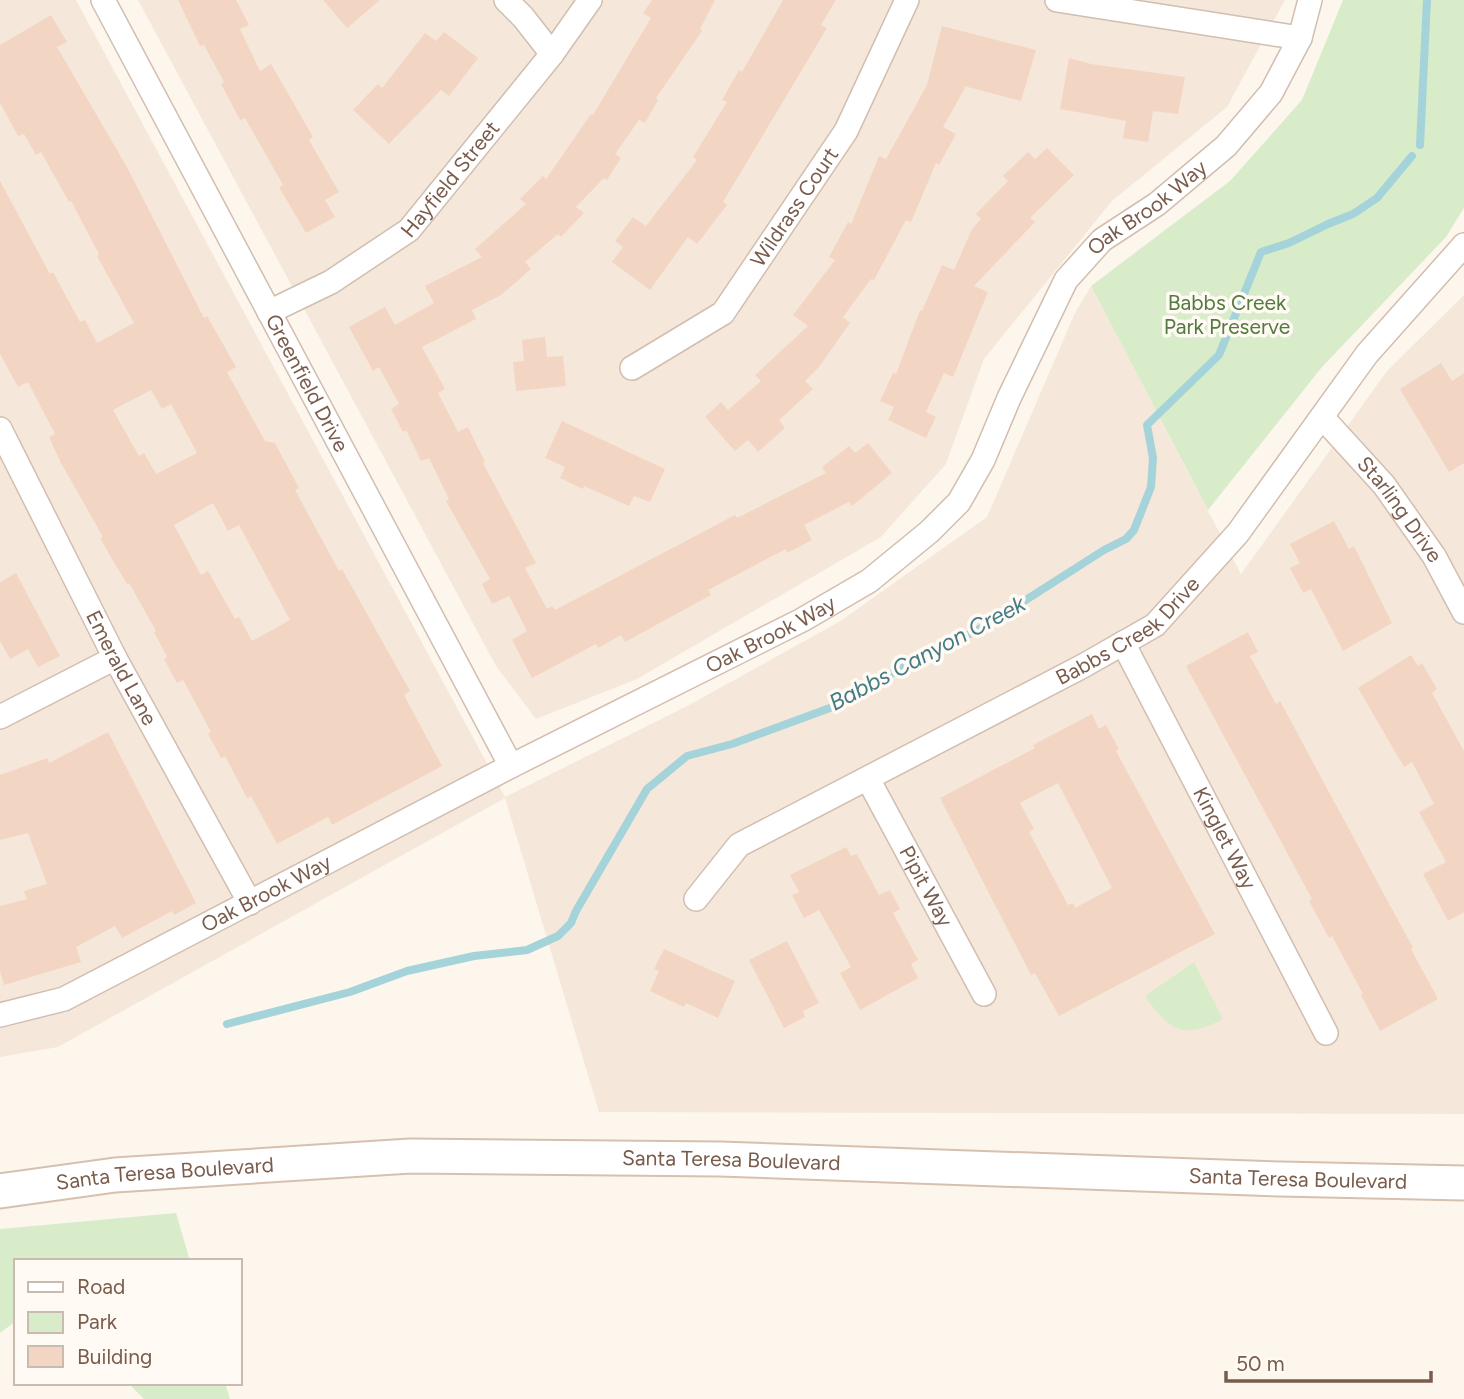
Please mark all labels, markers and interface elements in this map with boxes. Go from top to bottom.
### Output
street label: Hayfield Street [395,116,504,242]
street label: Wildrass Court [745,142,843,271]
street label: Oak Brook Way [1082,155,1212,260]
park label: Babbs Creek Park Preserve [1164,290,1290,339]
street label: Greenfield Drive [261,310,354,456]
street label: Starling Drive [1352,451,1448,567]
street label: Babbs Creek Drive [1051,571,1204,690]
water label: Babbs Canyon Creek [824,589,1031,717]
street label: Oak Brook Way [701,590,840,678]
street label: Emerald Lane [81,606,163,730]
street label: Kinglet Way [1188,783,1262,893]
street label: Pipit Way [894,841,958,931]
street label: Oak Brook Way [197,849,335,937]
street label: Santa Teresa Boulevard [622,1145,841,1175]
street label: Santa Teresa Boulevard [54,1152,275,1195]
street label: Santa Teresa Boulevard [1188,1163,1407,1194]
legend [14,1259,242,1385]
text: Road [77,1274,125,1299]
text: Park [77,1309,118,1334]
scale bar [1226,1340,1431,1384]
text: Building [77,1344,152,1369]
text: 50 m [1236,1351,1285,1376]

